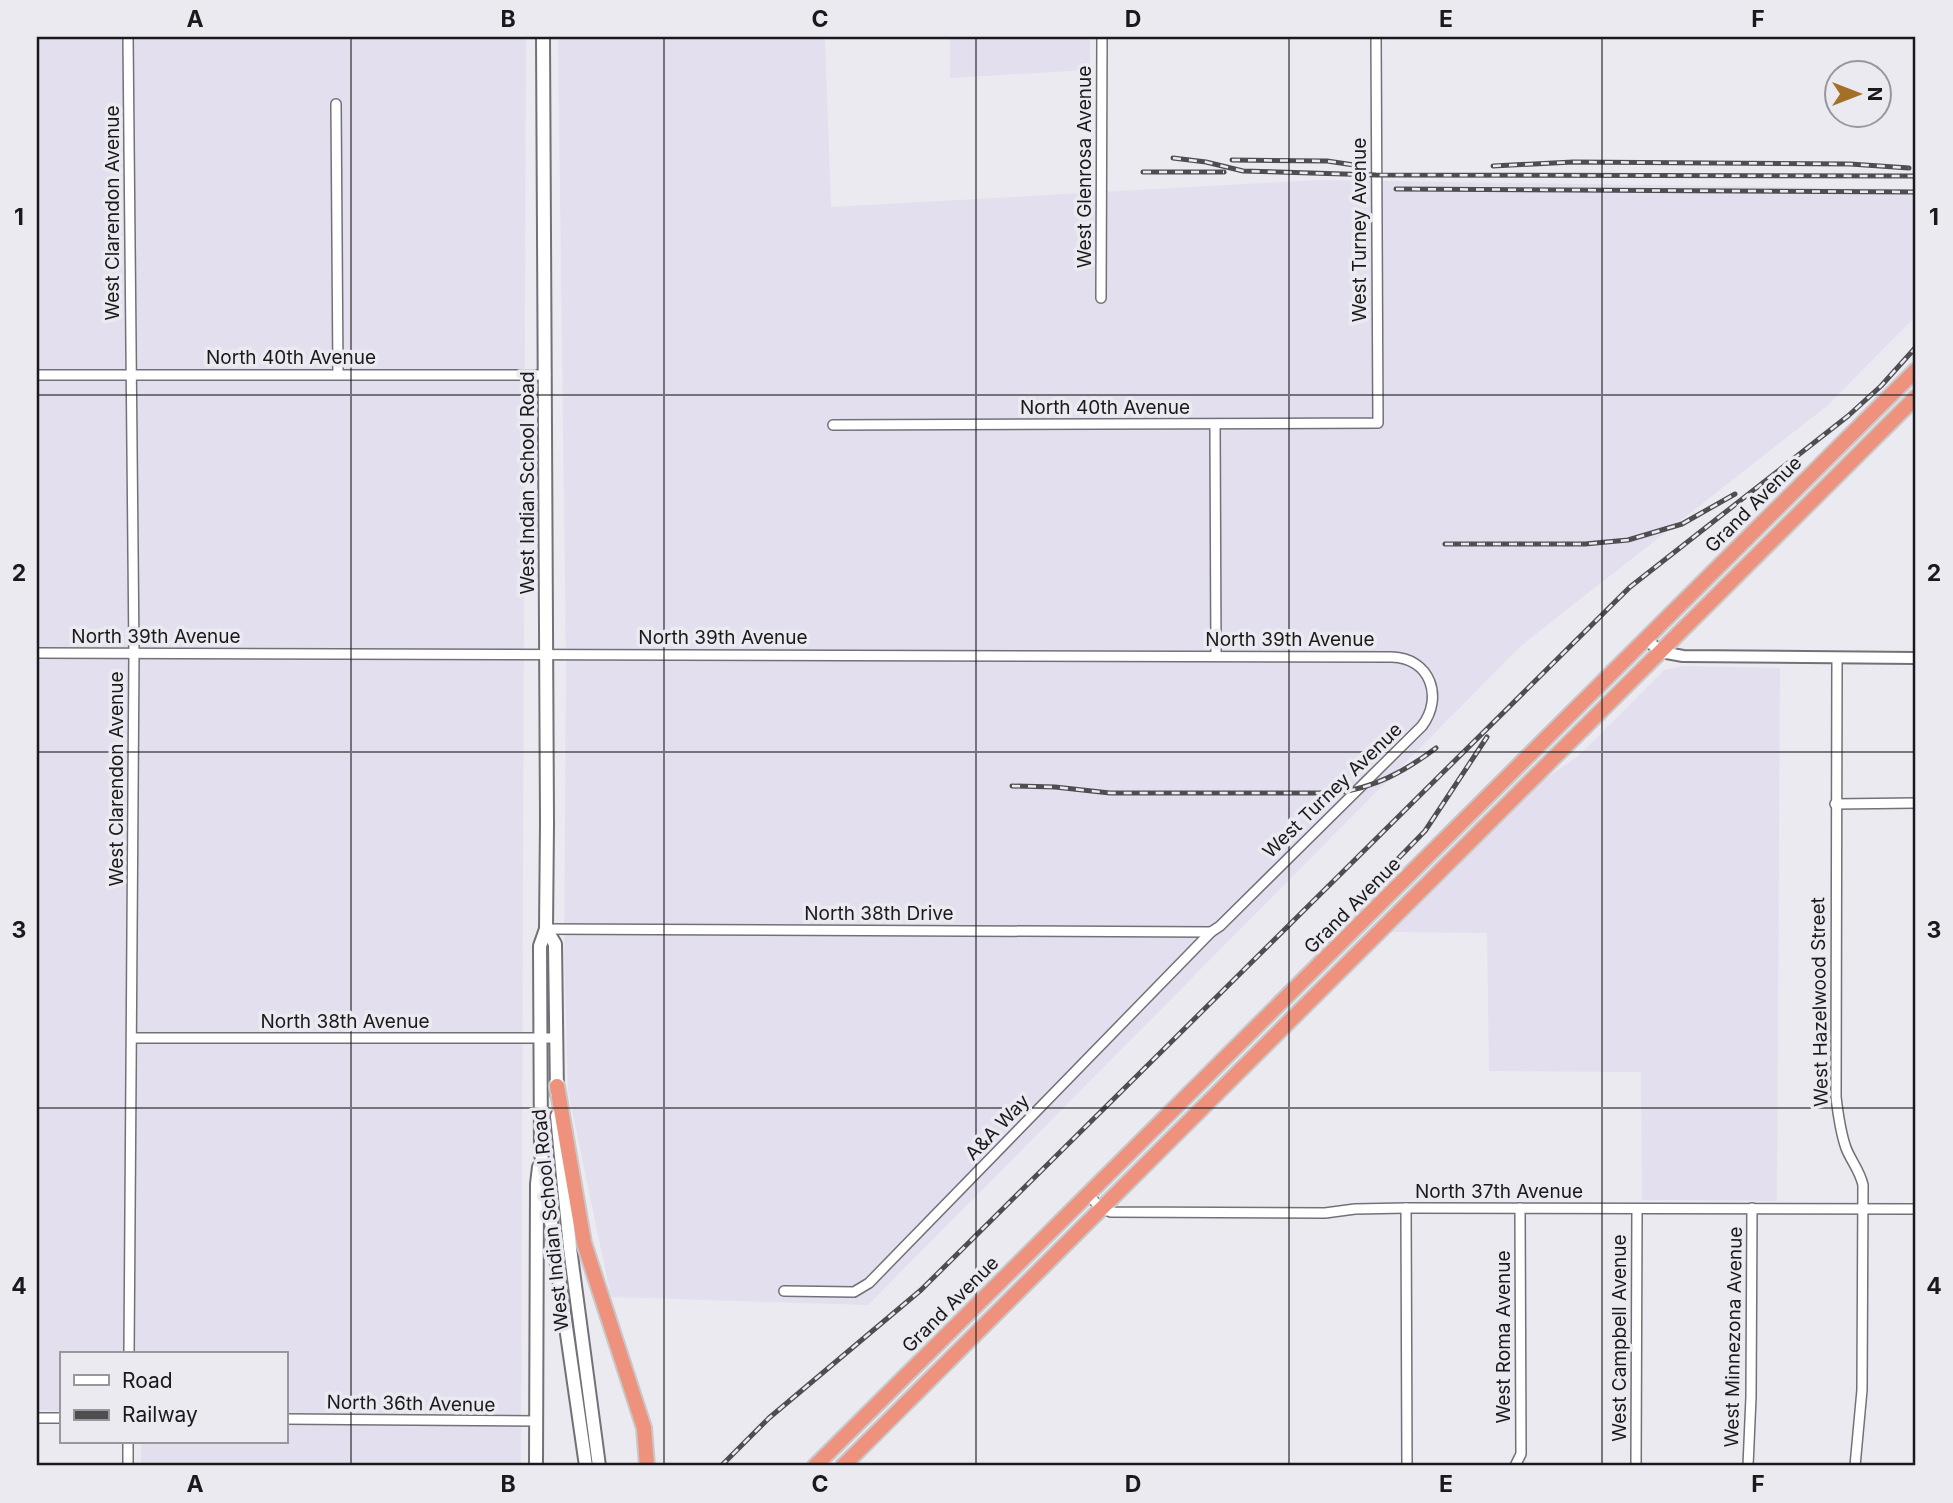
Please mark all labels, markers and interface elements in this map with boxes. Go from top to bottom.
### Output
text: A [186,5,204,33]
text: B [500,5,516,33]
text: C [811,5,829,33]
text: D [1125,5,1141,33]
text: E [1439,5,1453,33]
text: F [1751,5,1765,33]
north arrow [1824,60,1894,130]
street label: West Glenrosa Avenue [1073,66,1096,268]
text: N [1863,87,1886,101]
street label: West Clarendon Avenue [101,105,124,321]
street label: West Turney Avenue [1348,138,1371,322]
text: 1 [14,203,24,231]
text: 1 [1929,203,1939,231]
street label: North 40th Avenue [206,346,376,369]
street label: West Indian School Road [516,371,539,595]
street label: North 40th Avenue [1020,396,1190,419]
street label: Grand Avenue [1700,451,1806,557]
text: 2 [12,559,26,587]
text: 2 [1927,559,1941,587]
street label: North 39th Avenue [71,625,241,648]
street label: North 39th Avenue [638,626,808,649]
street label: North 39th Avenue [1205,628,1375,651]
street label: West Clarendon Avenue [105,671,128,887]
street label: West Turney Avenue [1258,718,1407,863]
street label: Grand Avenue [1299,852,1405,958]
street label: West Hazelwood Street [1806,897,1833,1107]
street label: North 38th Drive [804,902,954,925]
text: 3 [12,916,26,944]
text: 3 [1927,916,1941,944]
street label: North 38th Avenue [261,1010,429,1033]
street label: A&A Way [960,1089,1035,1165]
street label: West Indian School Road [527,1108,574,1332]
street label: North 37th Avenue [1415,1180,1583,1203]
street label: West Minnezona Avenue [1720,1226,1747,1448]
street label: West Campbell Avenue [1608,1234,1631,1442]
street label: West Roma Avenue [1492,1250,1515,1424]
street label: Grand Avenue [897,1251,1003,1357]
text: 4 [11,1272,27,1300]
text: 4 [1926,1272,1942,1300]
legend [60,1352,287,1444]
text: Road [122,1368,173,1393]
street label: North 36th Avenue [326,1391,496,1416]
text: Railway [122,1402,198,1427]
text: A [186,1470,204,1498]
text: B [500,1470,516,1498]
text: C [811,1470,829,1498]
text: D [1125,1470,1141,1498]
text: E [1439,1470,1453,1498]
text: F [1751,1470,1765,1498]

